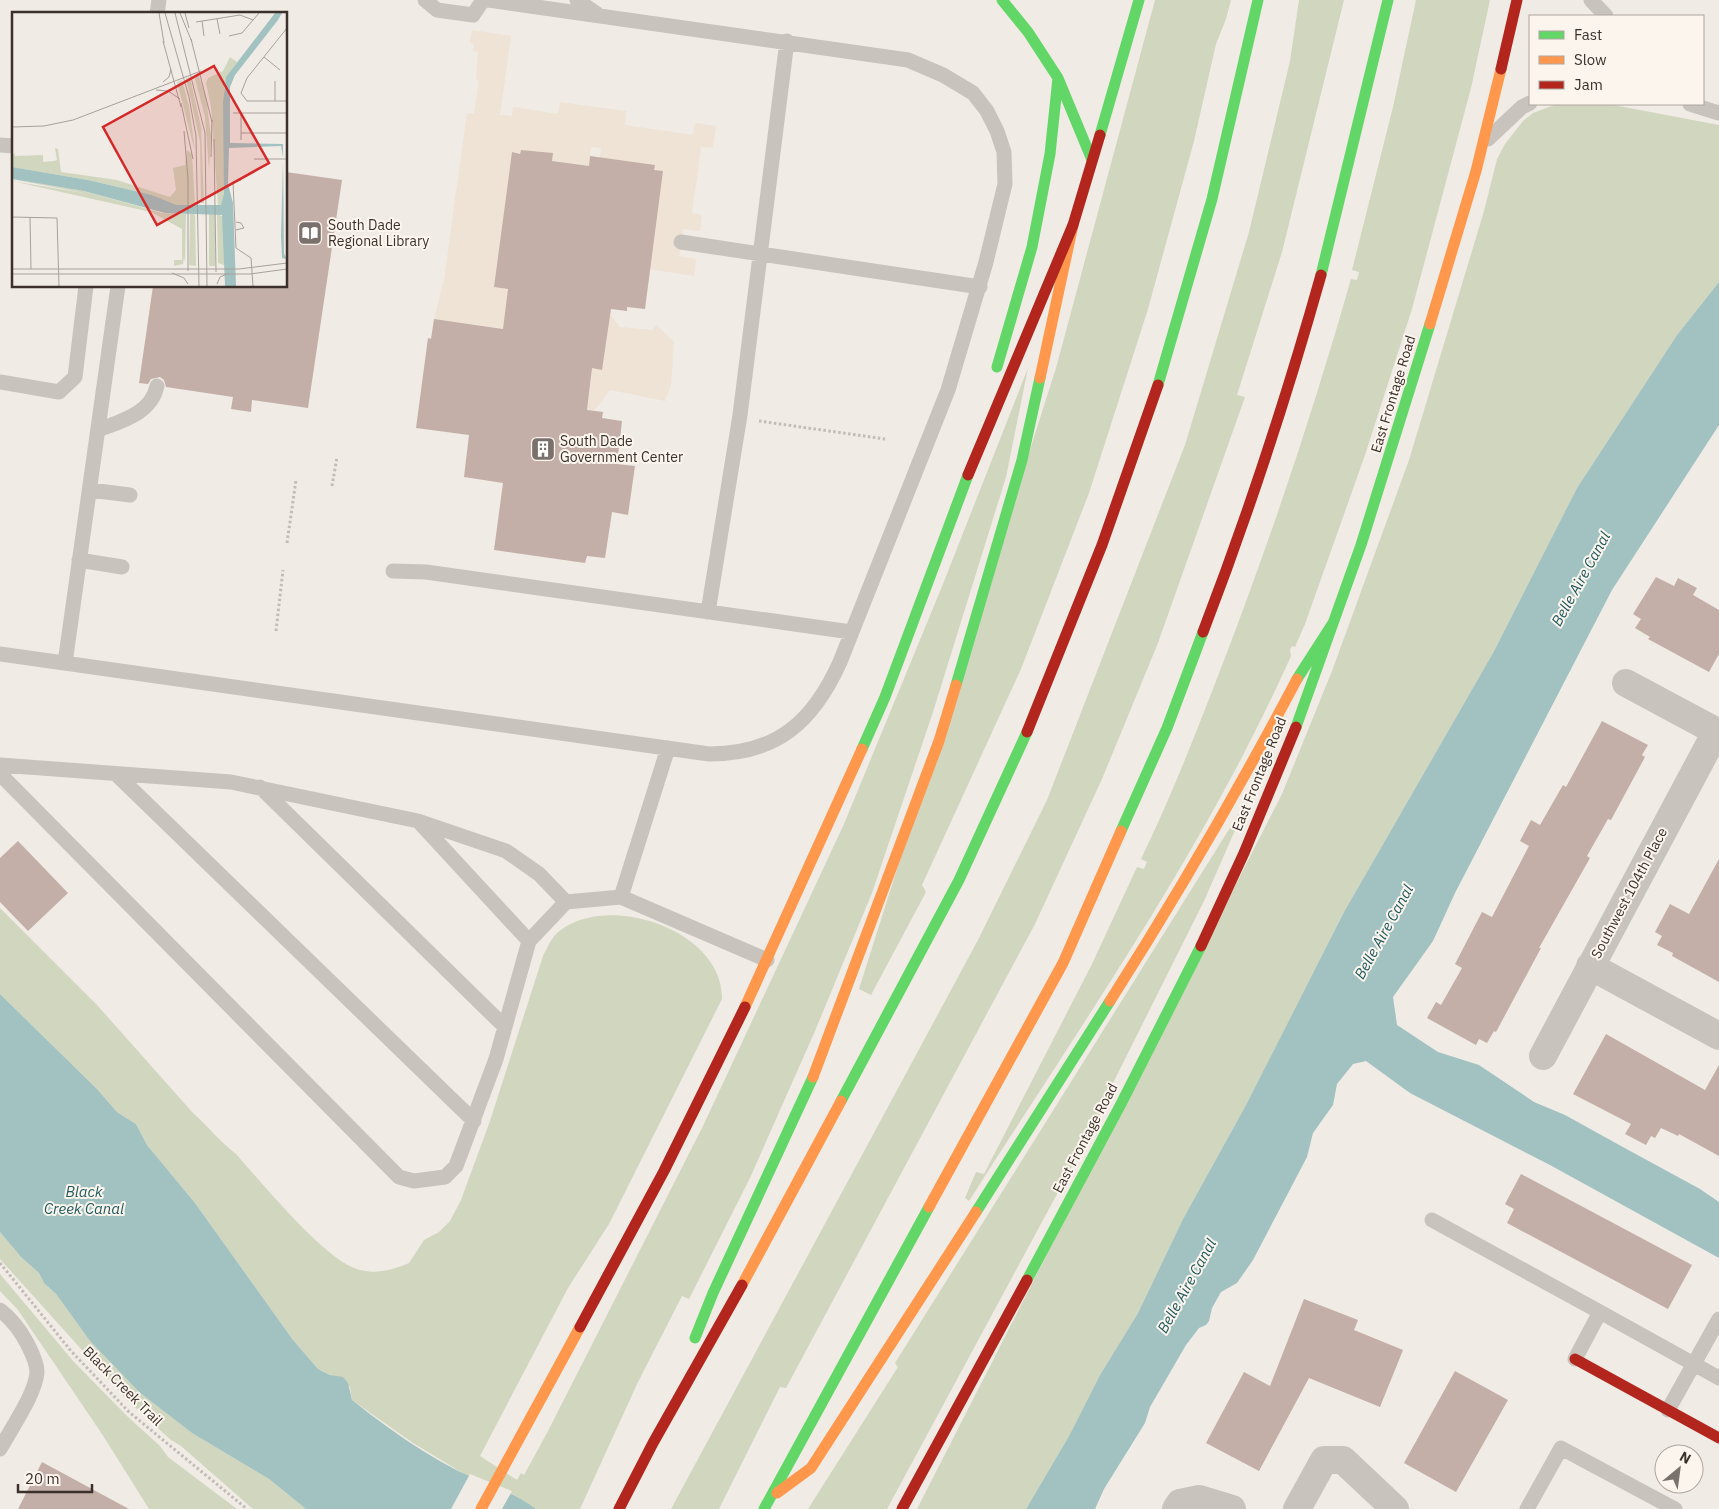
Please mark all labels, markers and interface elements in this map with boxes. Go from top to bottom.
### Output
inset map [12,12,288,288]
legend [1529,15,1704,105]
text: Fast [1574,25,1602,44]
text: Slow [1574,50,1607,69]
text: Jam [1574,75,1603,94]
place label: South Dade Regional Library [328,216,429,250]
library icon: South Dade Regional Library [297,220,323,246]
street label: East Frontage Road [1367,333,1419,455]
place label: South Dade Government Center [560,432,683,466]
building icon: South Dade Government Center [530,436,556,462]
water label: Belle Aire Canal [1547,528,1614,629]
street label: East Frontage Road [1228,714,1290,834]
street label: Southwest 104th Place [1587,824,1671,962]
water label: Belle Aire Canal [1350,881,1417,982]
street label: East Frontage Road [1048,1080,1122,1196]
water label: Black Creek Canal [44,1182,124,1218]
water label: Belle Aire Canal [1153,1235,1220,1336]
street label: Black Creek Trail [79,1342,167,1430]
north arrow [1654,1444,1704,1494]
text: N [1677,1447,1694,1468]
scale bar [18,1462,91,1494]
text: 20 m [25,1469,60,1488]

